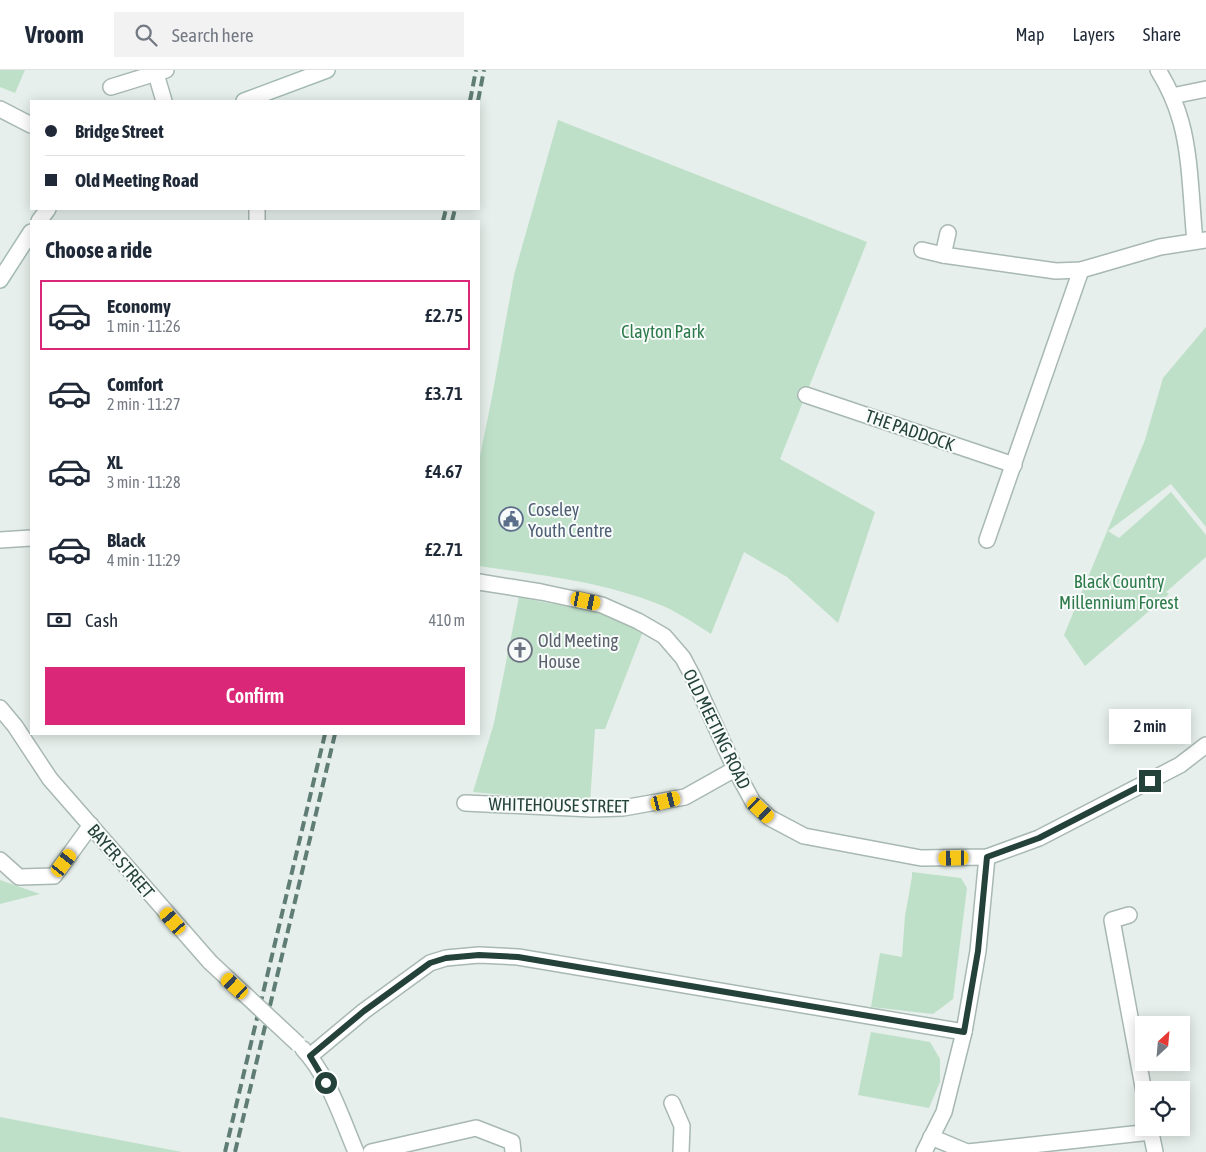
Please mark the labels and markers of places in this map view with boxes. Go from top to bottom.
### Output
place label: Coseley Youth Centre [528,499,612,541]
public building icon: Coseley Youth Centre [498,506,524,532]
place label: Old Meeting House [538,630,618,672]
church icon: Old Meeting House [507,637,533,663]

